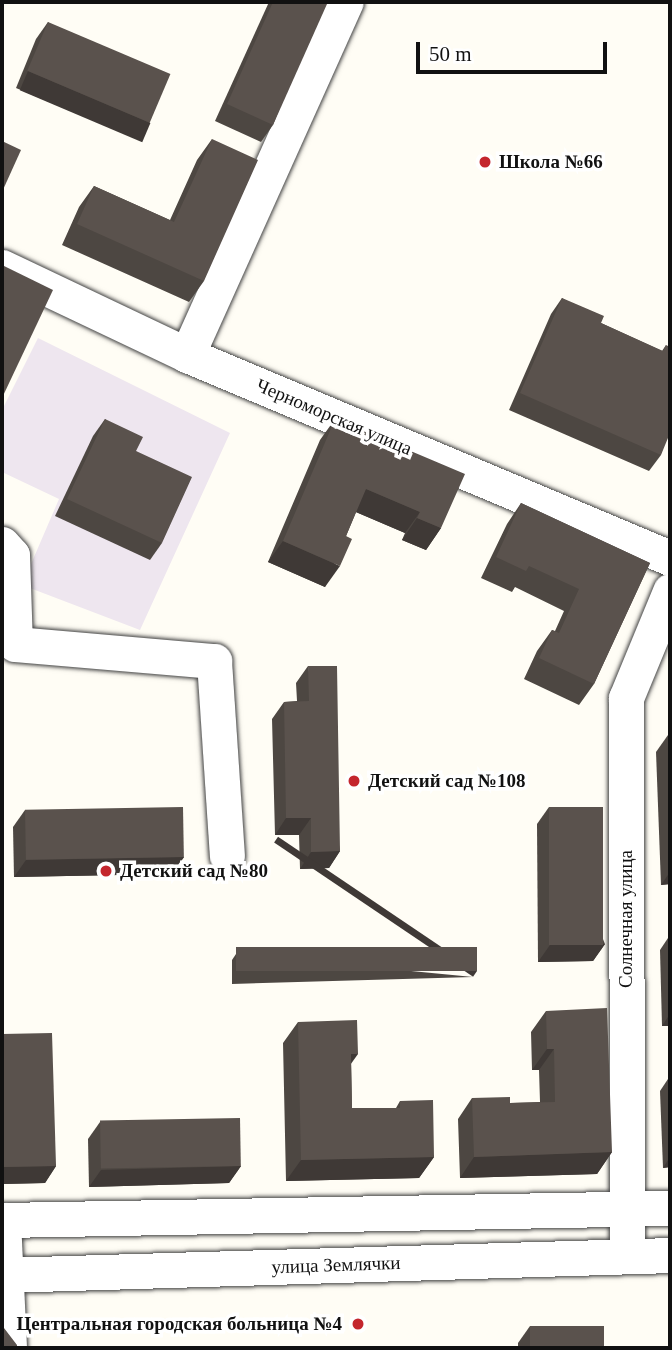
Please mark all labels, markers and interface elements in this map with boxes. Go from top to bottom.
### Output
scale bar [420,28,611,72]
text: 50 m [429,42,472,66]
place label: Школа №66 [499,151,603,173]
marker: Школа №66 [477,154,493,170]
street label: Черноморская улица [253,374,415,460]
place label: Детский сад №108 [368,770,525,792]
marker: Детский сад №108 [346,773,362,789]
street label: Солнечная улица [615,850,637,988]
place label: Детский сад №80 [120,860,268,882]
marker: Детский сад №80 [98,863,114,879]
street label: улица Землячки [271,1251,401,1279]
place label: Центральная городская больница №4 [17,1313,342,1335]
marker: Центральная городская больница №4 [348,1314,368,1334]

